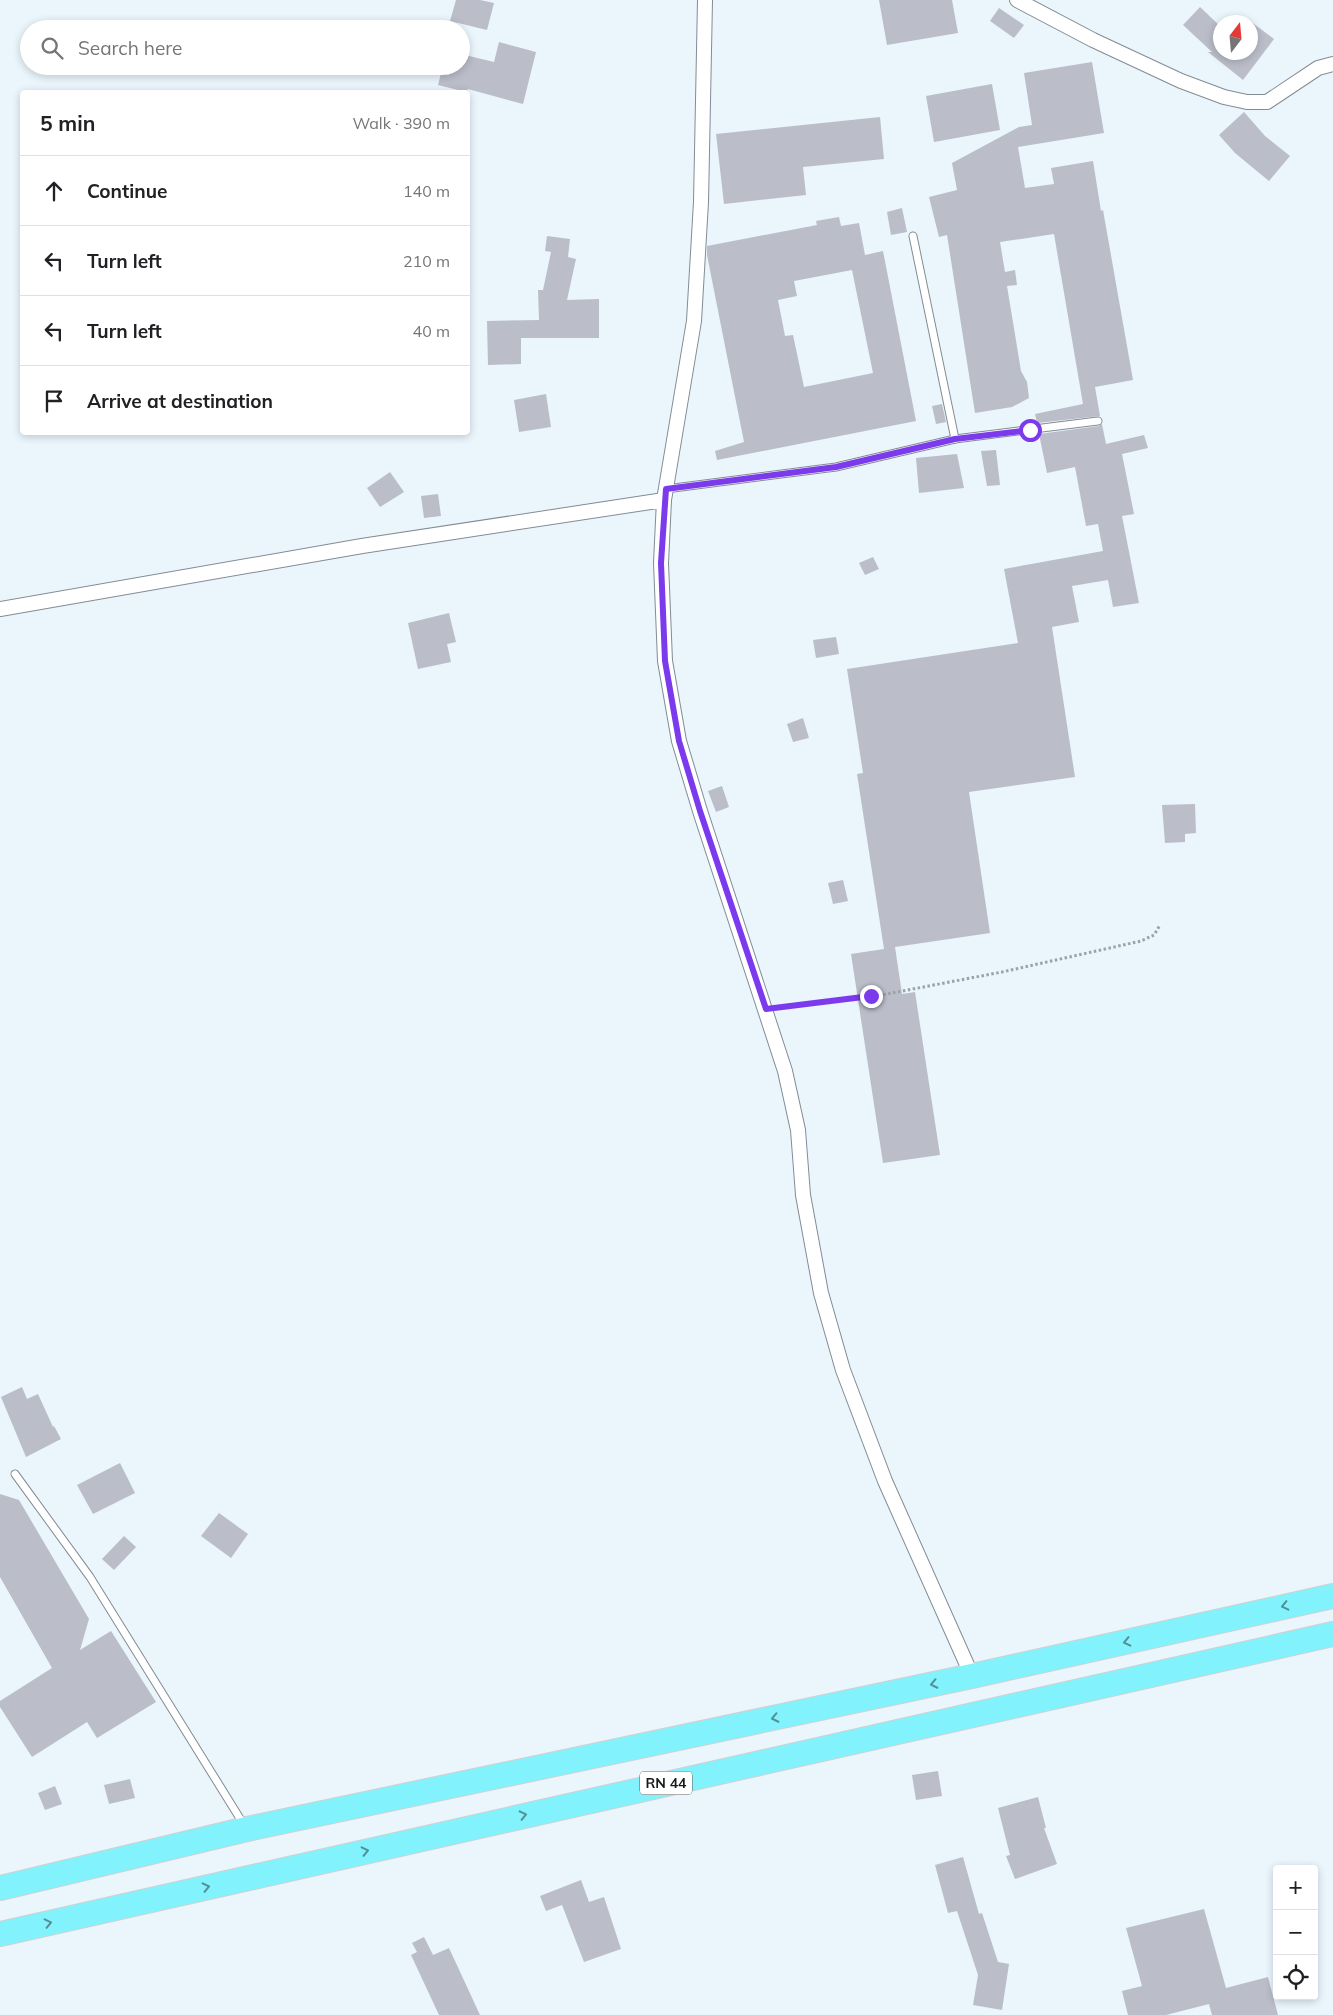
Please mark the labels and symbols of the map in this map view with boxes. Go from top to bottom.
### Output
north arrow [1213,15,1258,60]
route start [1019,419,1042,442]
route end [860,985,883,1008]
one-way arrow [1281,1600,1290,1611]
one-way arrow [1122,1636,1131,1646]
one-way arrow [930,1678,938,1689]
one-way arrow [771,1712,779,1723]
road number: RN 44 [640,1772,692,1795]
one-way arrow [519,1811,528,1821]
one-way arrow [360,1846,369,1857]
one-way arrow [202,1882,211,1893]
one-way arrow [43,1918,52,1929]

